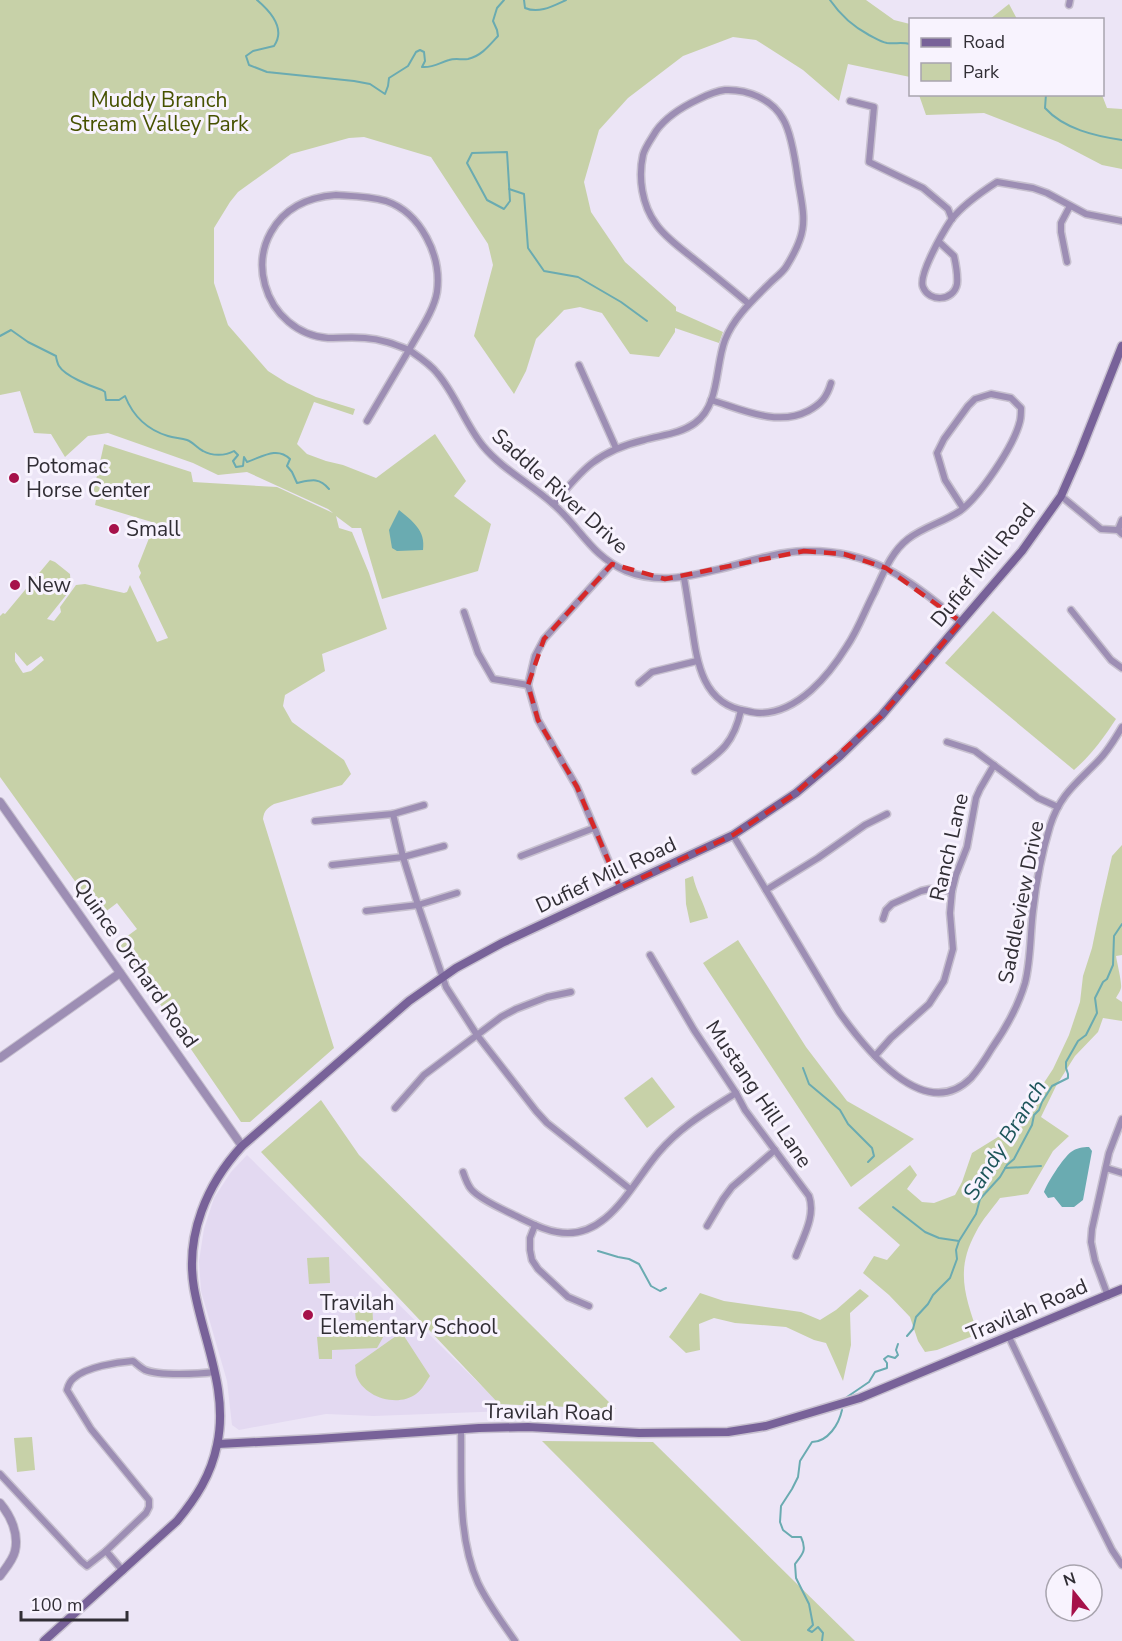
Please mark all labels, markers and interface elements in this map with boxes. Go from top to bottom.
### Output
legend [909,18,1104,96]
text: Road [963,30,1005,54]
text: Park [963,60,1000,84]
park label: Muddy Branch Stream Valley Park [69,86,249,138]
street label: Saddle River Drive [486,422,634,560]
place label: Potomac Horse Center [26,452,151,504]
marker: Potomac Horse Center [7,471,21,485]
street label: Dufief Mill Road [924,497,1042,633]
place label: Small [126,515,181,543]
marker: Small [107,522,121,536]
place label: New [27,571,72,599]
marker: New [8,578,22,592]
street label: Ranch Lane [923,790,975,904]
street label: Saddleview Drive [991,818,1051,986]
street label: Dufief Mill Road [531,830,681,920]
street label: Quince Orchard Road [67,873,205,1053]
street label: Mustang Hill Lane [699,1015,819,1173]
water label: Sandy Branch [956,1074,1054,1206]
street label: Travilah Road [962,1272,1092,1348]
place label: Travilah Elementary School [320,1289,498,1341]
marker: Travilah Elementary School [301,1308,315,1322]
street label: Travilah Road [484,1397,614,1427]
north arrow [1044,1563,1104,1623]
text: N [1061,1567,1079,1592]
scale bar [21,1584,128,1622]
text: 100 m [30,1593,82,1617]

